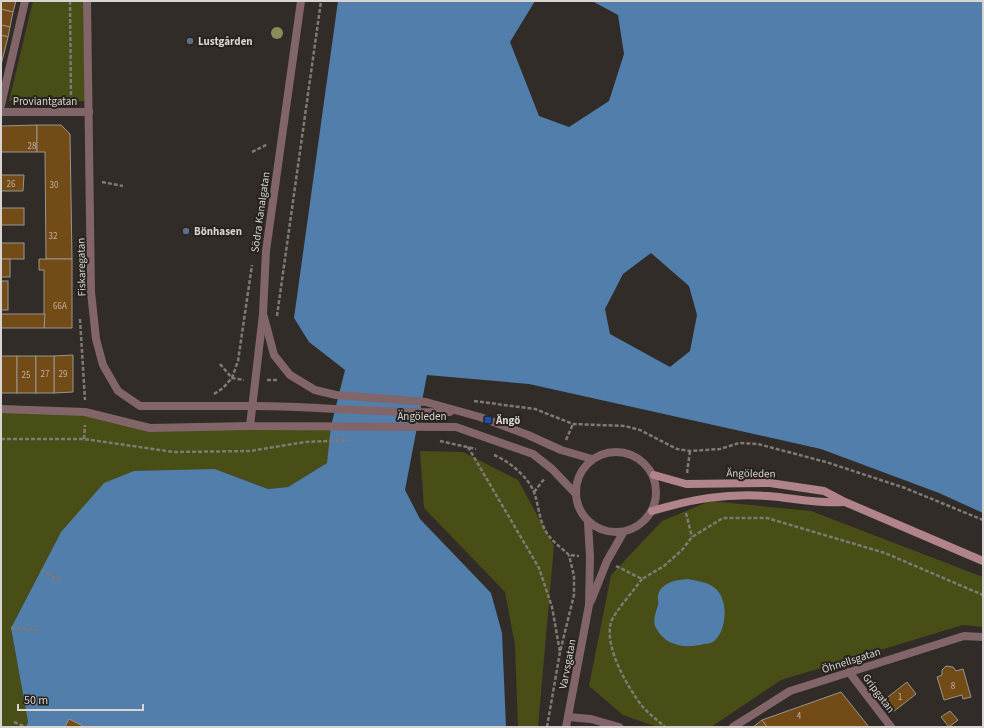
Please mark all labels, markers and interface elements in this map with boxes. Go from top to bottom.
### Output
place label: Lustgården [198,34,253,49]
marker: Lustgården [185,36,195,46]
street label: Proviantgatan [13,94,77,109]
house number: 28 [28,140,37,153]
street label: Södra Kanalgatan [247,171,274,253]
house number: 26 [7,178,16,191]
house number: 30 [50,179,59,192]
place label: Bönhasen [194,224,242,239]
marker: Bönhasen [181,226,191,236]
house number: 32 [49,230,58,243]
street label: Fiskaregatan [73,238,90,296]
house number: 66A [53,300,67,313]
house number: 27 [41,368,50,381]
house number: 29 [59,368,68,381]
house number: 25 [22,369,31,382]
street label: Ängöleden [397,409,447,424]
place label: Ängö [495,413,520,428]
marker: Ängö [483,415,493,425]
street label: Ängöleden [726,466,776,481]
street label: Varvsgatan [555,638,580,690]
street label: Öhnellsgatan [820,644,882,677]
street label: Gripgatan [859,671,898,716]
house number: 8 [951,680,956,693]
scale bar [18,686,143,712]
house number: 1 [898,691,902,704]
text: 50 m [24,692,48,709]
house number: 4 [797,710,802,723]

